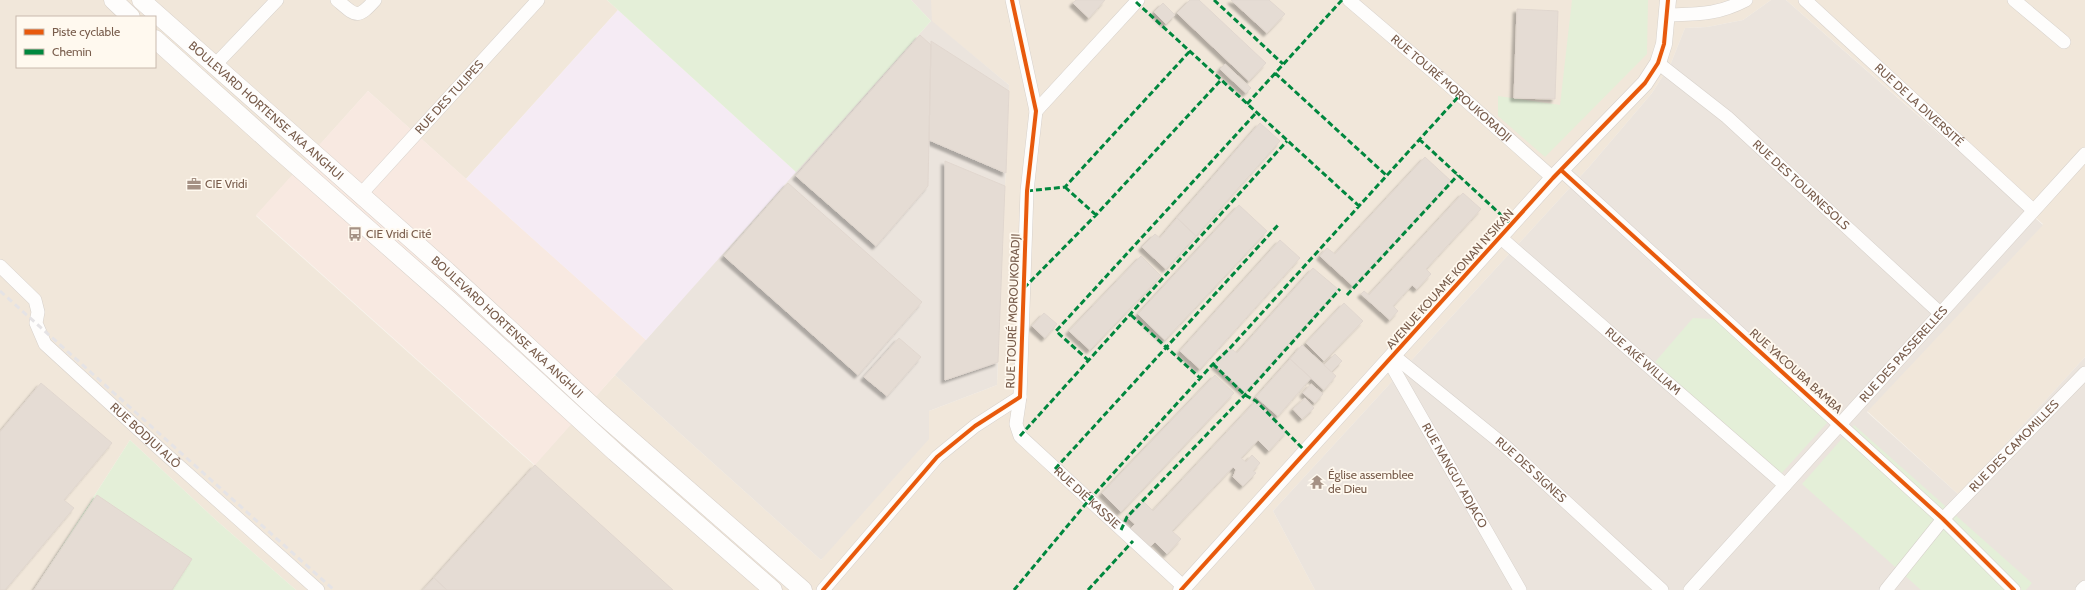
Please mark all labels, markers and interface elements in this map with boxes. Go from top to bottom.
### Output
legend [16,16,156,68]
text: Piste cyclable [52,24,120,39]
street label: RUE TOURÉ MOROUKORADJI [1388,31,1515,145]
street label: BOULEVARD HORTENSE AKA ANGHUI [186,38,347,183]
text: Chemin [52,44,92,59]
street label: RUE DES TULIPES [411,57,487,137]
street label: RUE DE LA DIVERSITÉ [1872,60,1967,150]
street label: RUE DES TOURNESOLS [1750,136,1853,233]
office icon: CIE Vridi [186,176,202,192]
place label: CIE Vridi [205,176,247,191]
street label: AVENUE KOUAME KONAN N'SIKAN [1383,205,1517,352]
bus stop icon: CIE Vridi Cité [347,226,363,242]
place label: CIE Vridi Cité [366,226,431,241]
street label: RUE TOURÉ MOROUKORADJI [1002,233,1023,389]
street label: BOULEVARD HORTENSE AKA ANGHUI [428,253,587,401]
street label: RUE DES PASSERELLES [1856,303,1950,405]
street label: RUE AKÉ WILLIAM [1602,324,1684,398]
street label: RUE YACOUBA BAMBA [1747,325,1846,417]
street label: RUE DES CAMOMILLES [1966,396,2062,495]
street label: RUE BODJUI ALÔ [107,399,184,471]
street label: RUE NANGUY ADJACO [1419,420,1491,531]
street label: RUE DES SIGNES [1493,433,1570,506]
street label: RUE DIÉ KASSIE [1051,463,1124,532]
place label: Église assemblee de Dieu [1328,467,1414,496]
temple icon: Église assemblee de Dieu [1309,474,1325,490]

